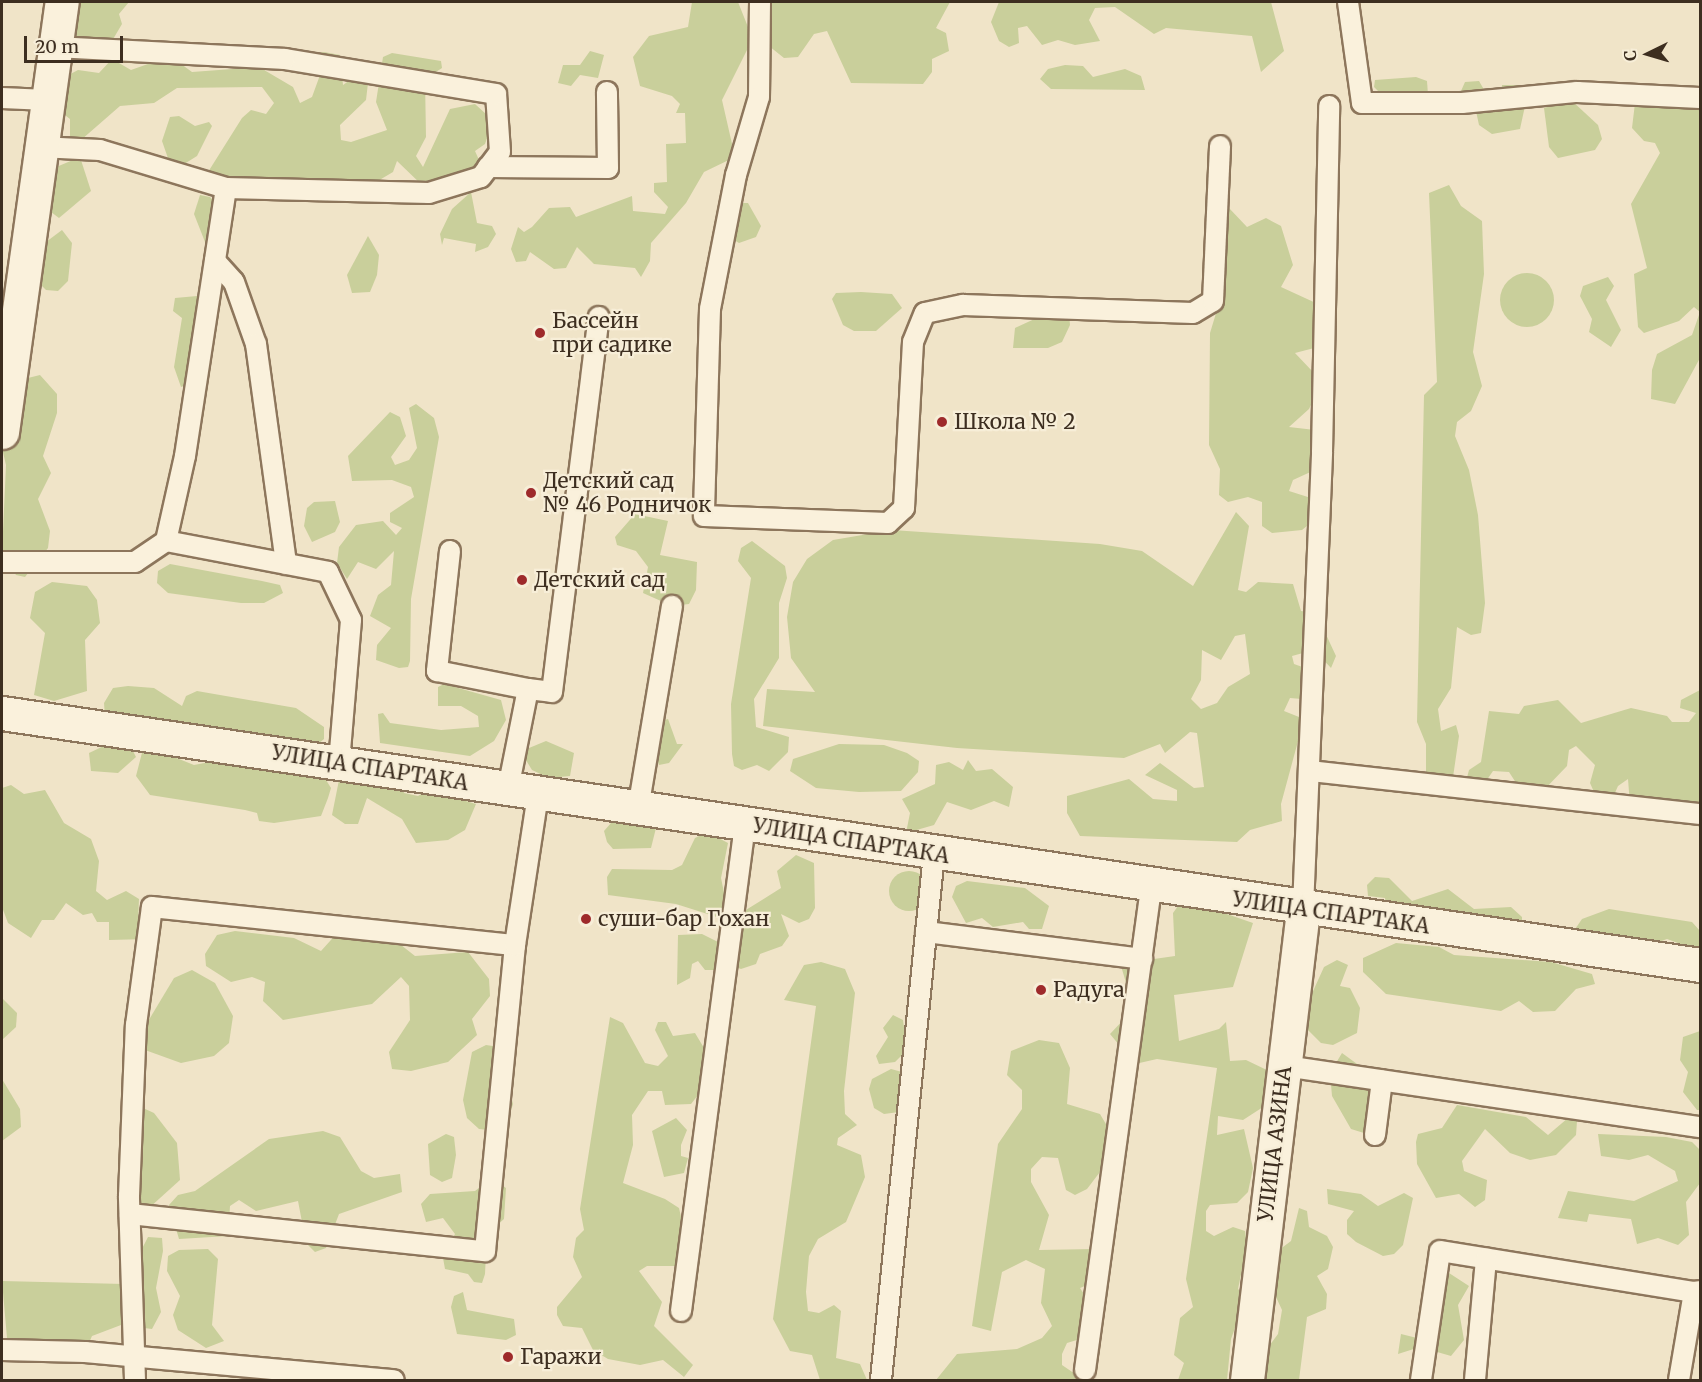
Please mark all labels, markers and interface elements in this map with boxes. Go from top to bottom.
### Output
scale bar [27,24,126,62]
north arrow [1618,24,1678,84]
text: 20 m [35,35,79,58]
text: С [1620,49,1640,62]
place label: Бассейн при садике [552,308,672,358]
marker: Бассейн при садике [533,326,547,340]
place label: Школа № 2 [954,409,1076,435]
marker: Школа № 2 [935,415,949,429]
place label: Детский сад № 46 Родничок [543,468,711,518]
marker: Детский сад № 46 Родничок [524,486,538,500]
place label: Детский сад [534,567,665,593]
marker: Детский сад [515,573,529,587]
street label: УЛИЦА СПАРТАКА [270,740,470,796]
street label: УЛИЦА СПАРТАКА [751,813,951,869]
street label: УЛИЦА СПАРТАКА [1231,887,1431,939]
place label: суши-бар Гохан [598,906,769,932]
marker: суши-бар Гохан [579,912,593,926]
place label: Радуга [1053,977,1125,1003]
marker: Радуга [1034,983,1048,997]
street label: УЛИЦА АЗИНА [1253,1065,1297,1223]
place label: Гаражи [520,1344,602,1370]
marker: Гаражи [501,1350,515,1364]

